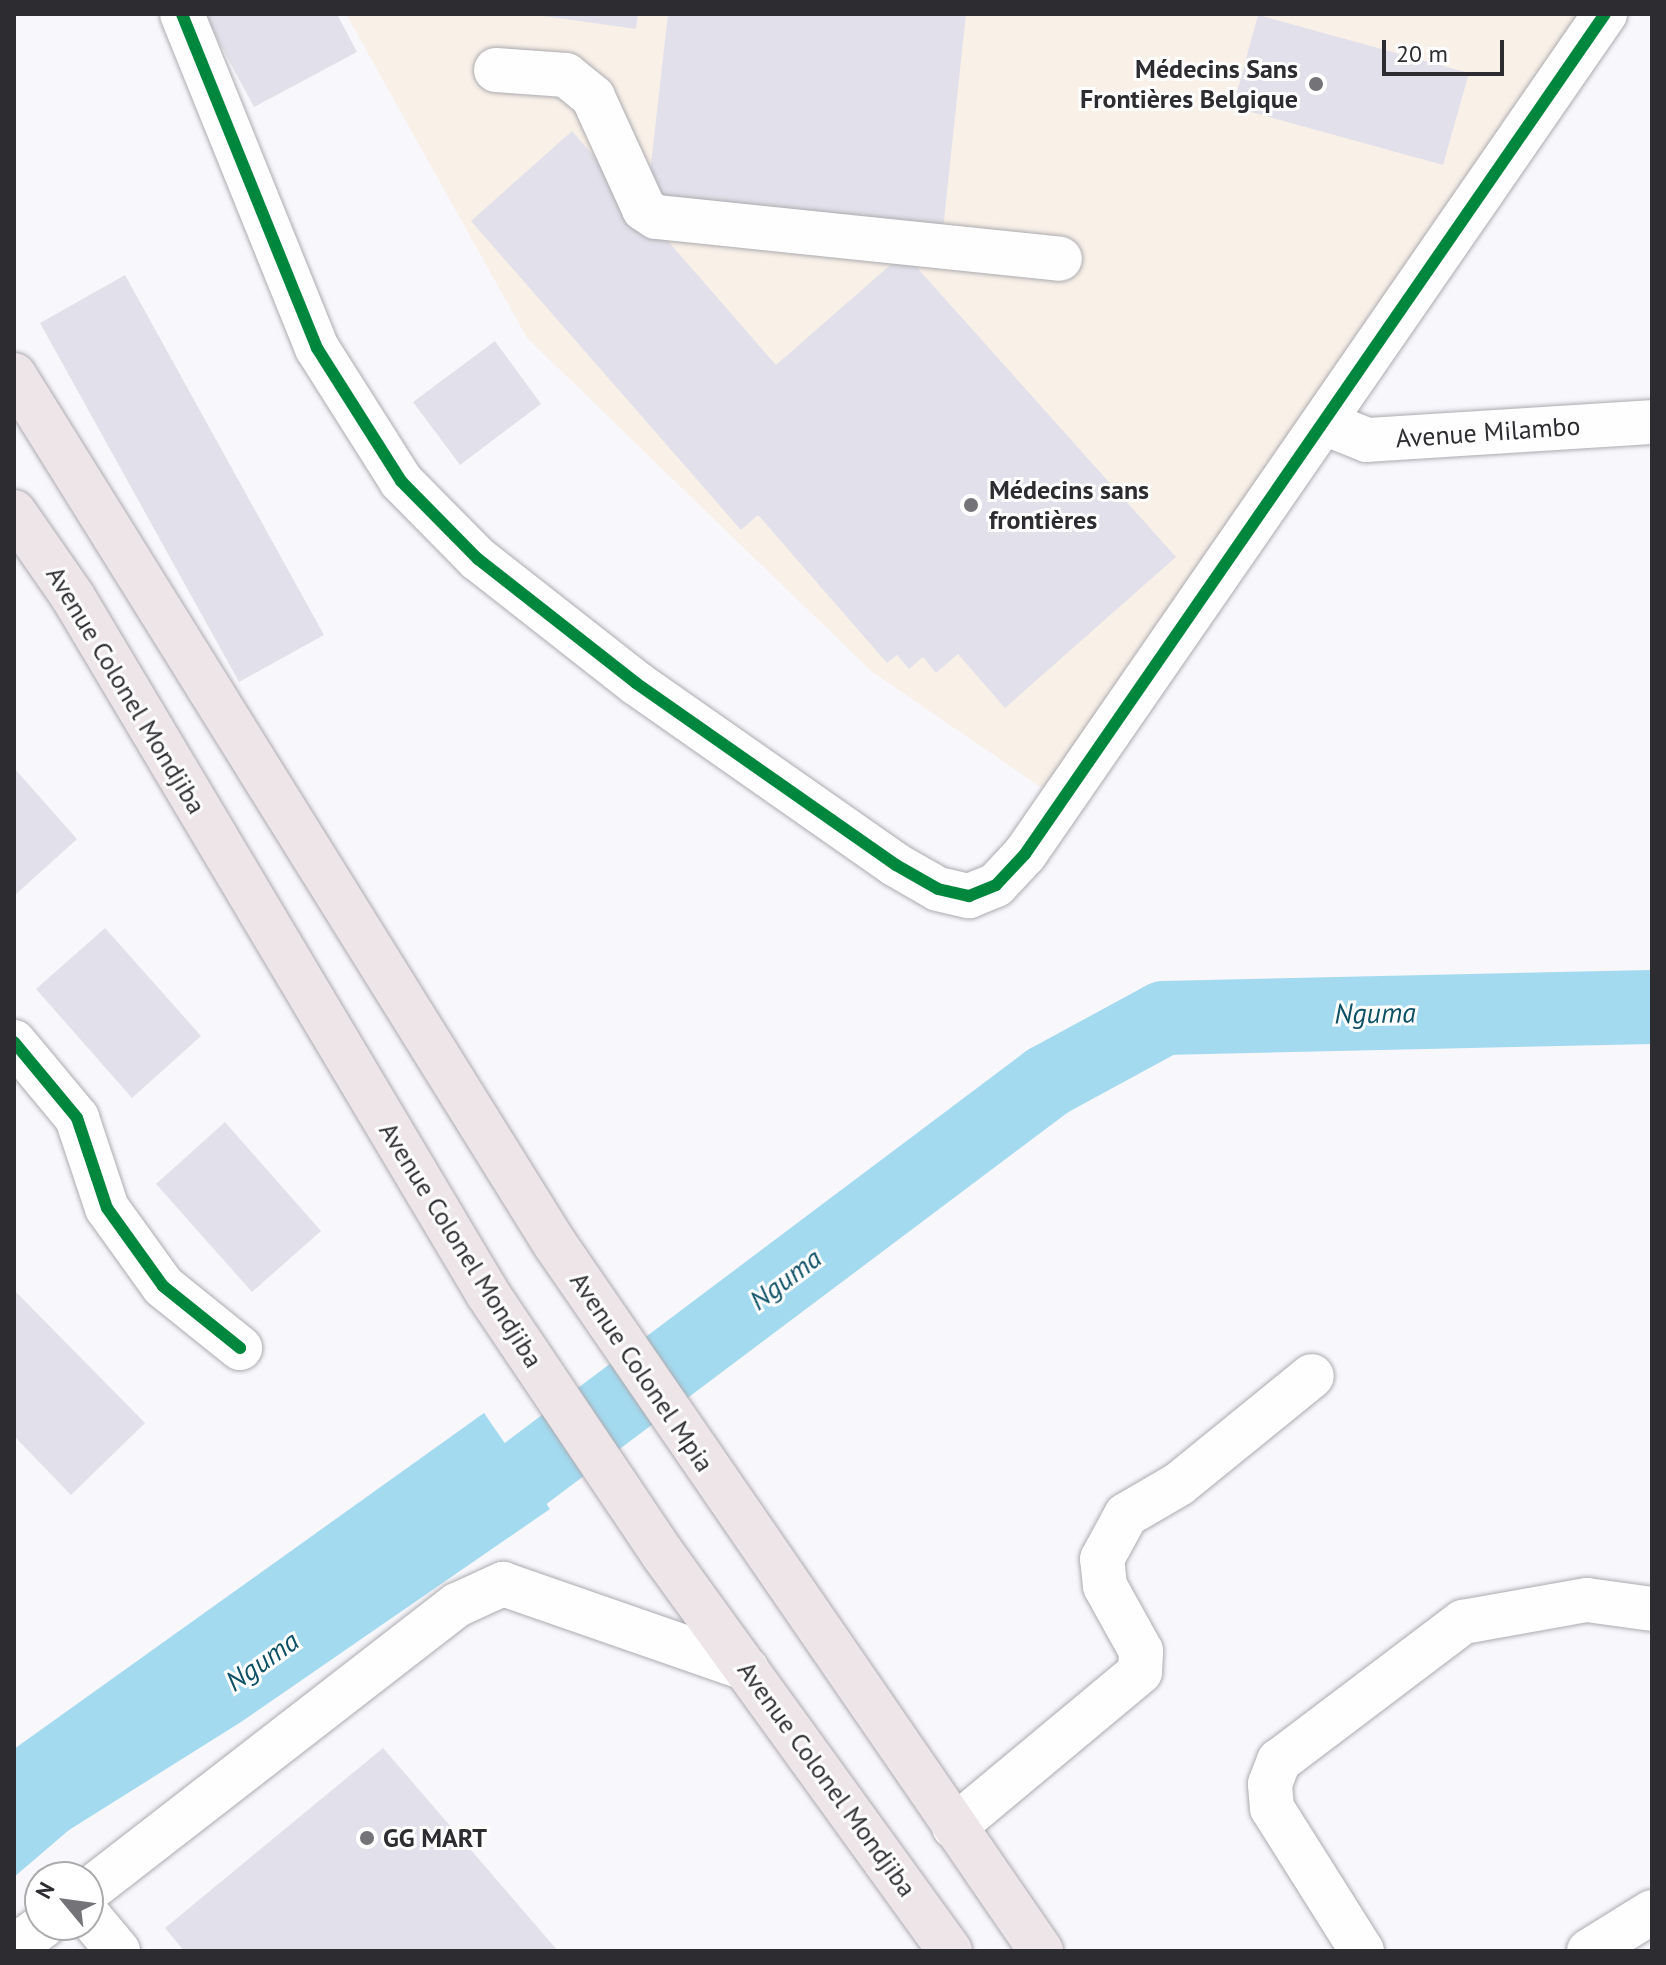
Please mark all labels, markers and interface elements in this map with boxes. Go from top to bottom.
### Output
scale bar [1386,24,1508,74]
text: 20 m [1396,38,1448,69]
place label: Médecins Sans Frontières Belgique [1080,53,1298,114]
marker: Médecins Sans Frontières Belgique [1305,73,1327,95]
street label: Avenue Milambo [1395,410,1581,454]
place label: Médecins sans frontières [989,474,1149,536]
marker: Médecins sans frontières [960,494,982,516]
street label: Avenue Colonel Mondjiba [40,561,212,819]
water label: Nguma [1334,995,1416,1031]
street label: Avenue Colonel Mondjiba [373,1117,549,1373]
water label: Nguma [742,1241,828,1317]
street label: Avenue Colonel Mpia [564,1266,720,1478]
water label: Nguma [219,1624,305,1698]
street label: Avenue Colonel Mondjiba [731,1655,923,1903]
place label: GG MART [383,1822,487,1854]
marker: GG MART [358,1829,376,1847]
north arrow [24,1861,104,1941]
text: N [29,1877,61,1903]

